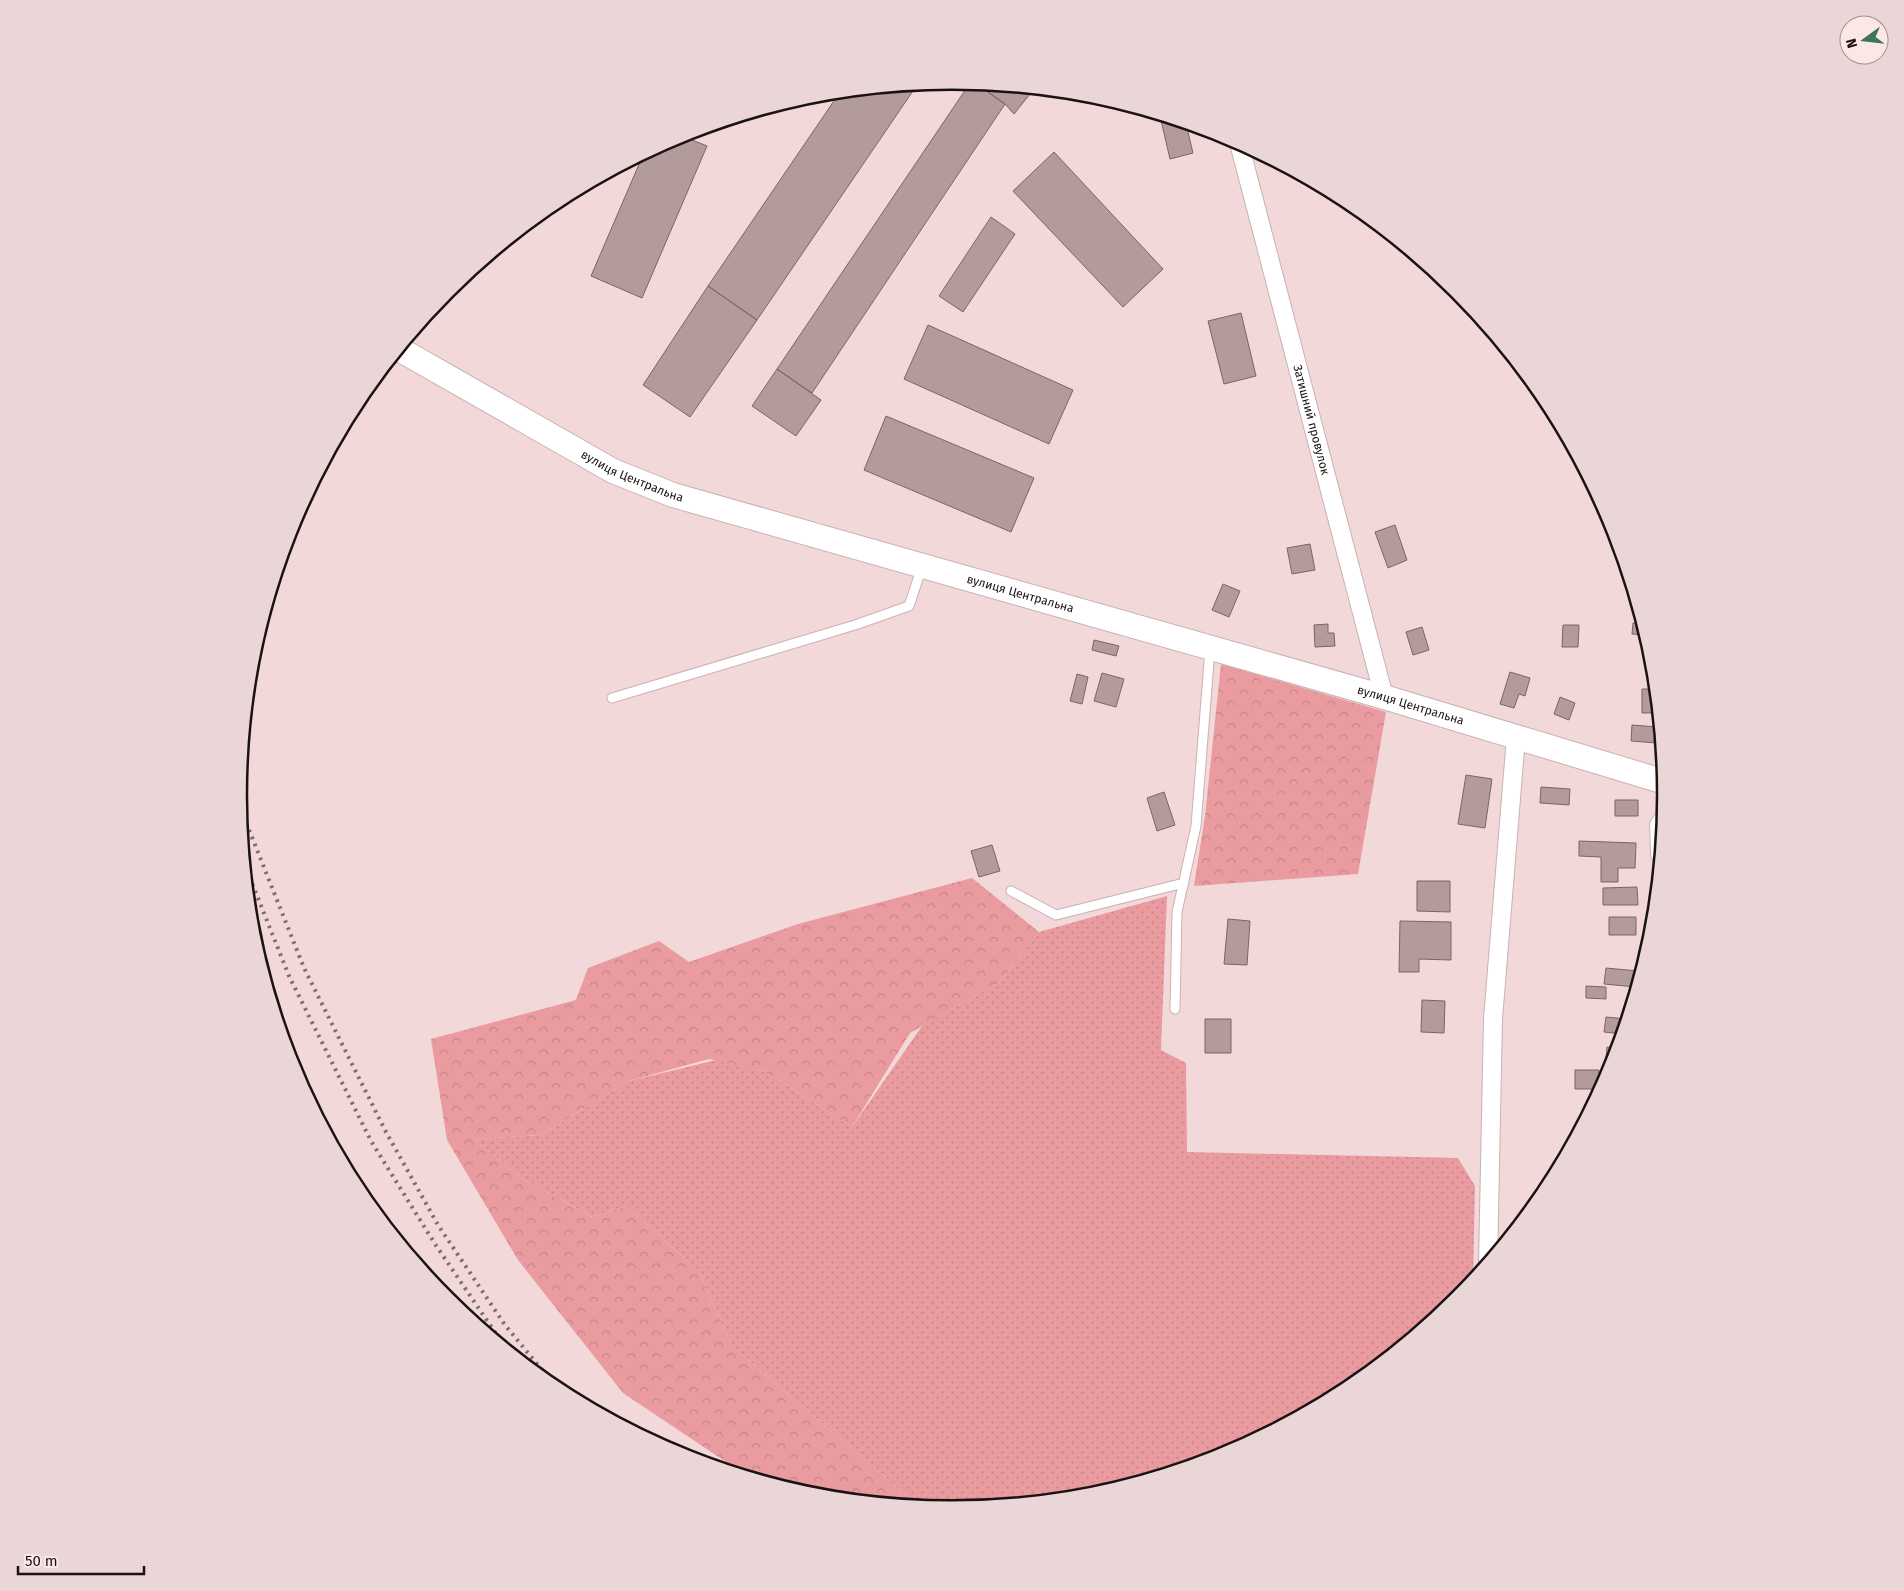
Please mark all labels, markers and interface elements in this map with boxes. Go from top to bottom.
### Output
north arrow [1839,15,1889,65]
text: N [1843,37,1861,50]
street label: Затишний провулок [1290,363,1333,477]
street label: вулиця Центральна [579,447,685,505]
street label: вулиця Центральна [965,572,1075,616]
street label: вулиця Центральна [1356,683,1466,728]
scale bar [18,1544,144,1576]
text: 50 m [25,1552,58,1570]

